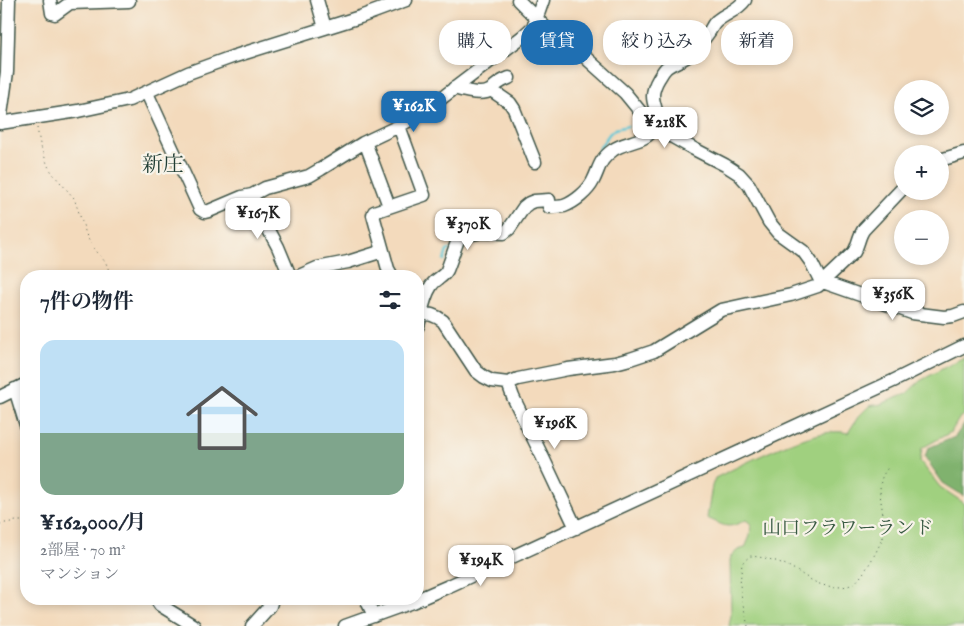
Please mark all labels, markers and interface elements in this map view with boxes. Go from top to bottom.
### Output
chip: 購入 [439,20,511,65]
chip: 賃貸 [521,20,593,65]
chip: 絞り込み [603,20,711,65]
chip: 新着 [721,20,793,65]
map controls [894,80,949,265]
button: layers [894,80,949,135]
pin: ¥162K [379,90,449,133]
text: ¥162K [392,97,436,117]
pin: ¥218K [630,106,700,149]
text: ¥218K [644,113,686,133]
button: + [894,145,949,200]
district label: 新庄 [142,152,184,179]
pin: ¥167K [223,198,293,240]
text: ¥167K [236,204,280,224]
pin: ¥370K [433,208,503,251]
button: − [894,210,949,265]
text: ¥370K [446,215,490,235]
pin: ¥356K [858,278,928,321]
text: ¥356K [872,285,914,305]
icon: filters [376,286,404,314]
text: 7件の物件 [40,289,134,316]
icon: home [177,373,267,463]
pin: ¥196K [520,408,590,450]
text: ¥196K [534,414,576,434]
text: ¥162,000/月 [40,510,147,537]
park label: 山口フラワーランド [762,517,934,541]
text: 2部屋 · 70 m² [40,541,126,561]
pin: ¥194K [446,544,516,587]
text: ¥194K [459,551,503,571]
text: マンション [40,565,119,585]

